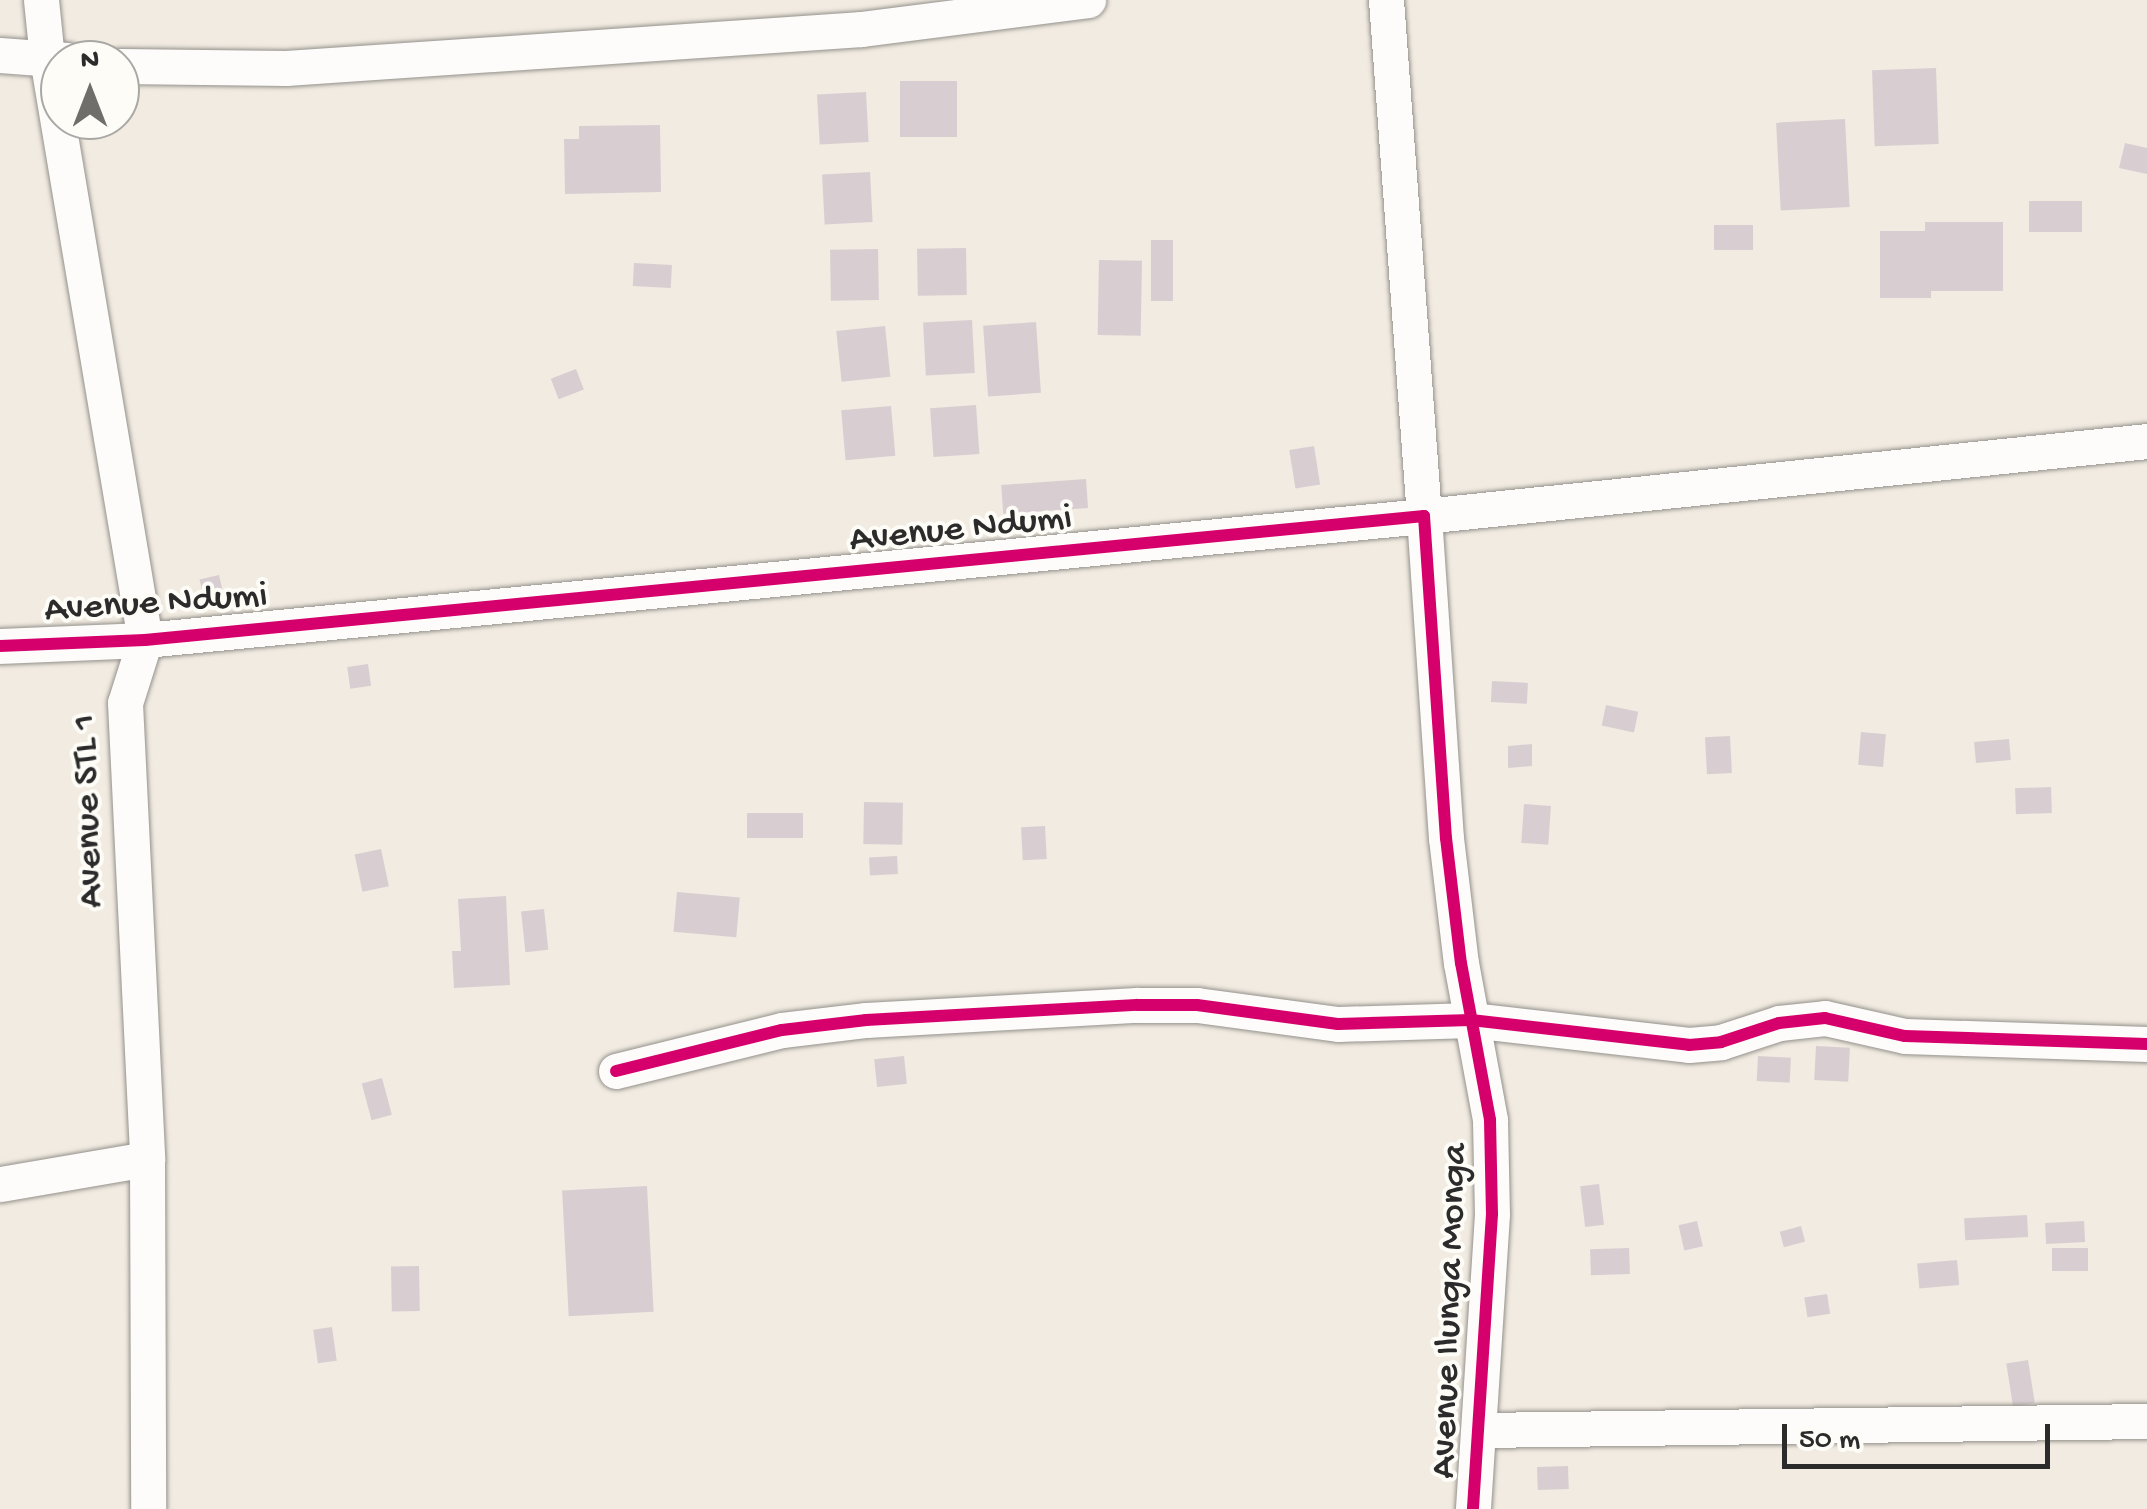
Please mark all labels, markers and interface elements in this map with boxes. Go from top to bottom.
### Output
north arrow [40,40,140,140]
text: N [81,45,99,78]
street label: Avenue Ndumi [848,497,1074,565]
street label: Avenue Ndumi [43,574,269,636]
street label: Avenue STL 1 [64,713,116,909]
street label: Avenue Ilunga Monga [1423,1143,1481,1479]
scale bar [1787,1404,2054,1466]
text: 50 m [1799,1424,1860,1459]

